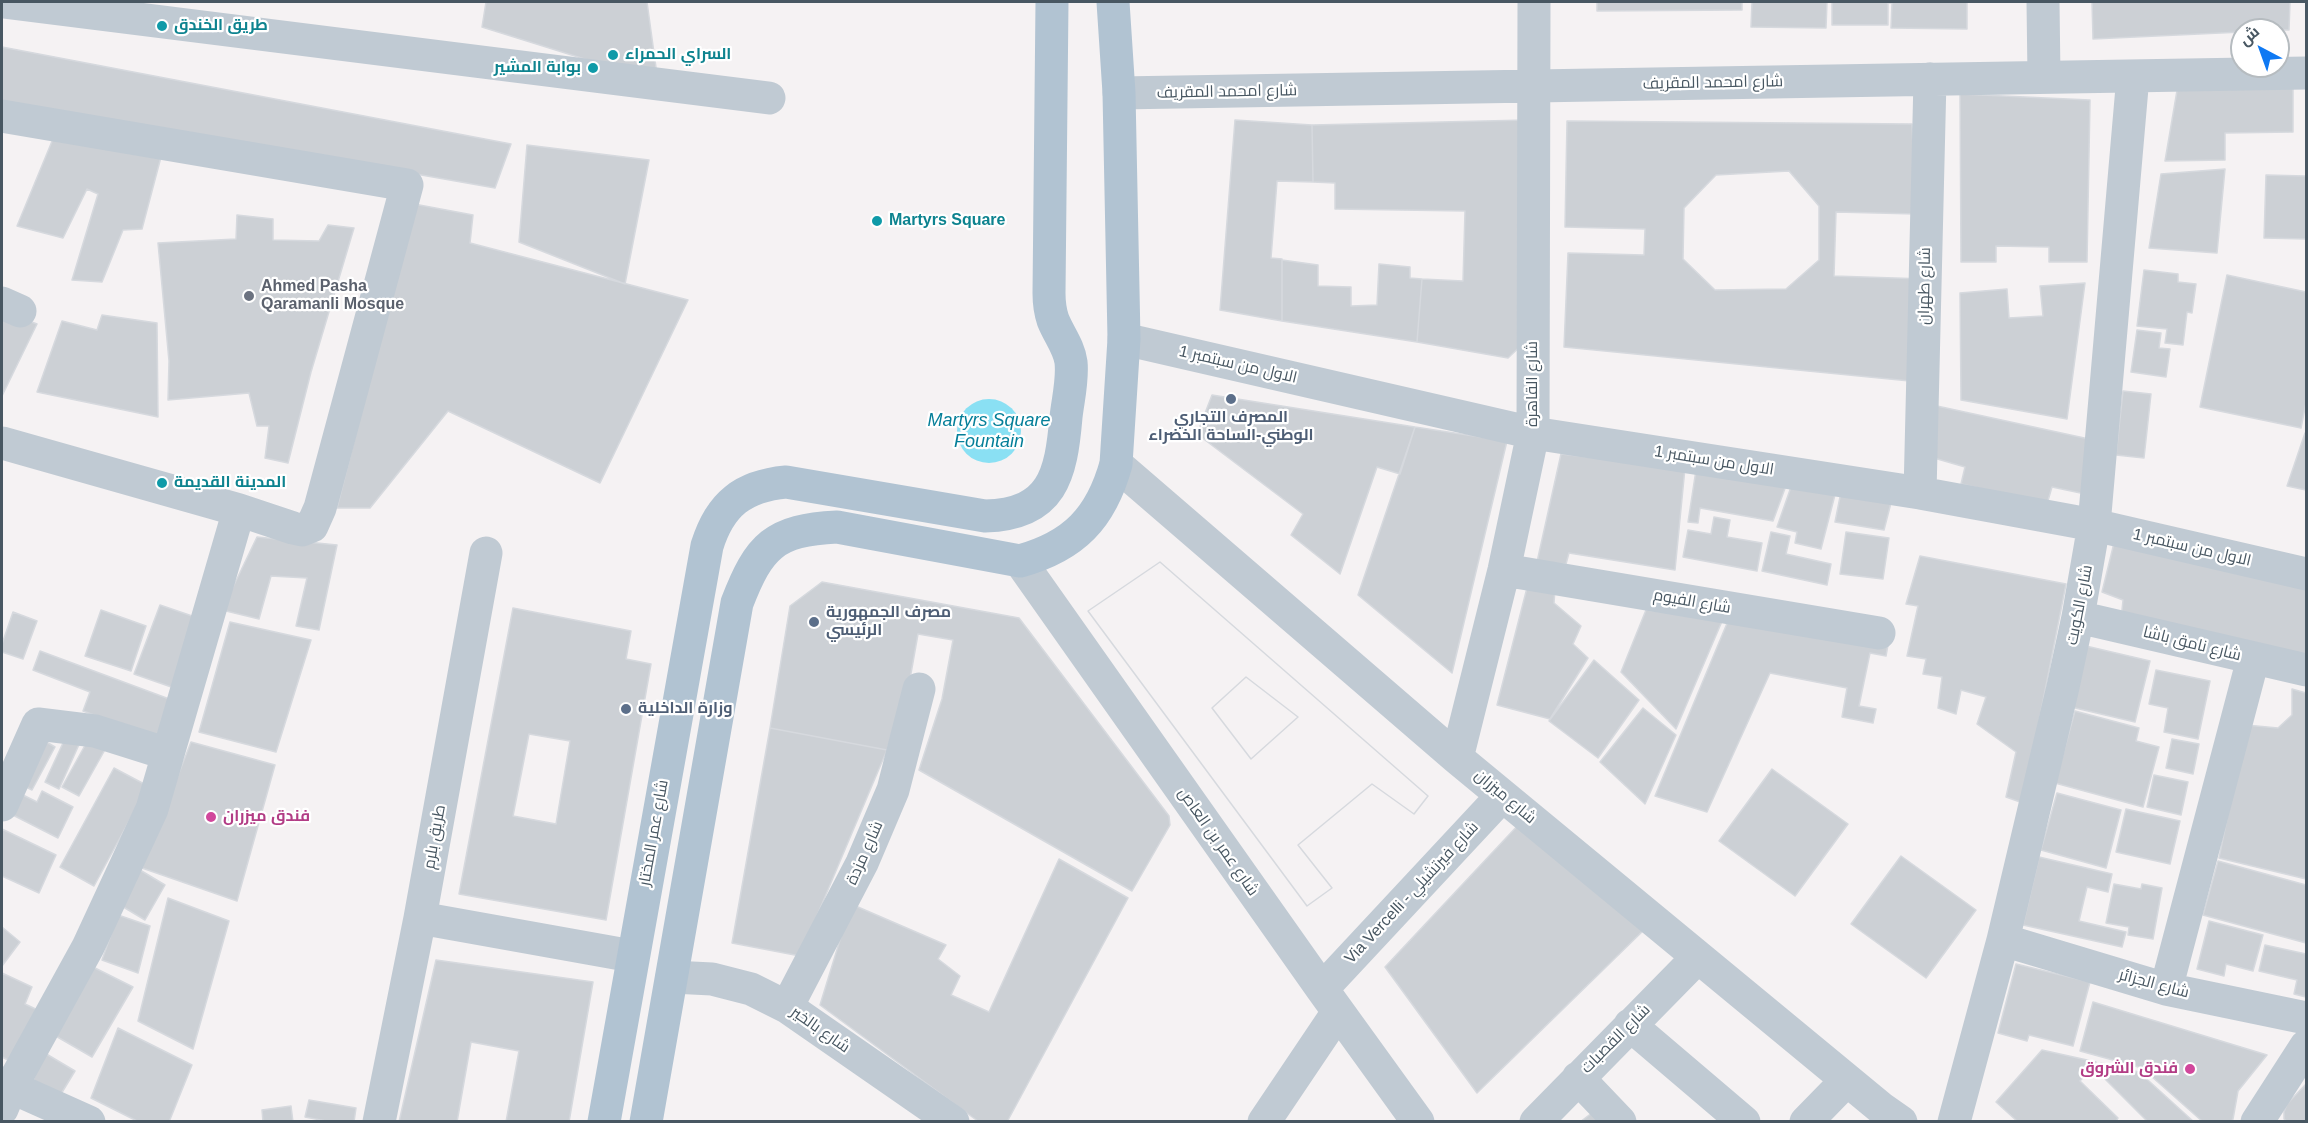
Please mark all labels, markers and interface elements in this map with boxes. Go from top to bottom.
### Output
place label: طريق الخندق [174,16,268,36]
north arrow [2230,18,2290,78]
marker: طريق الخندق [155,19,169,33]
text: ش [2236,22,2262,49]
place label: السراي الحمراء [625,45,731,65]
marker: السراي الحمراء [606,48,620,62]
place label: بوابة المشير [494,58,581,78]
marker: بوابة المشير [586,61,600,75]
street label: شارع امحمد المقريف [1643,72,1783,94]
street label: شارع امحمد المقريف [1157,81,1297,103]
place label: Martyrs Square [889,211,1005,231]
marker: Martyrs Square [870,214,884,228]
street label: شارع طهران [1915,247,1935,325]
place label: Ahmed Pasha Qaramanli Mosque [261,277,404,315]
marker: Ahmed Pasha Qaramanli Mosque [242,289,256,303]
street label: شارع القاهرة [1523,341,1543,427]
street label: الاول من سبتمبر 1 [1177,342,1299,388]
marker: المصرف التجاري الوطني-الساحة الخضراء [1224,392,1238,406]
place label: المصرف التجاري الوطني-الساحة الخضراء [1148,408,1314,446]
water label: Martyrs Square Fountain [927,410,1051,452]
street label: الاول من سبتمبر 1 [1653,442,1775,480]
place label: المدينة القديمة [174,473,286,493]
marker: المدينة القديمة [155,476,169,490]
street label: الاول من سبتمبر 1 [2131,525,2253,571]
street label: شارع الكويت [2063,563,2097,647]
street label: شارع الفيوم [1652,586,1732,618]
place label: مصرف الجمهورية الرئيسي [826,603,951,641]
marker: مصرف الجمهورية الرئيسي [807,615,821,629]
street label: شارع نامق باشا [2141,623,2243,665]
place label: وزارة الداخلية [638,699,733,719]
marker: وزارة الداخلية [619,702,633,716]
street label: شارع ميزران [1470,766,1540,828]
street label: شارع عمر المختار [635,778,673,888]
street label: شارع عمر بن العاص [1174,784,1262,900]
street label: طريق بلرم [420,803,450,871]
place label: فندق ميزران [223,807,310,827]
marker: فندق ميزران [204,810,218,824]
street label: شارع مزدة [842,818,888,888]
street label: Via Vercelli - شارع فيرتشيلي [1341,818,1483,968]
street label: شارع الجزائر [2117,965,2191,1003]
street label: شارع القصبات [1577,1000,1655,1078]
street label: شارع بالخير [787,1003,853,1057]
place label: فندق الشروق [2080,1059,2178,1079]
marker: فندق الشروق [2183,1062,2197,1076]

